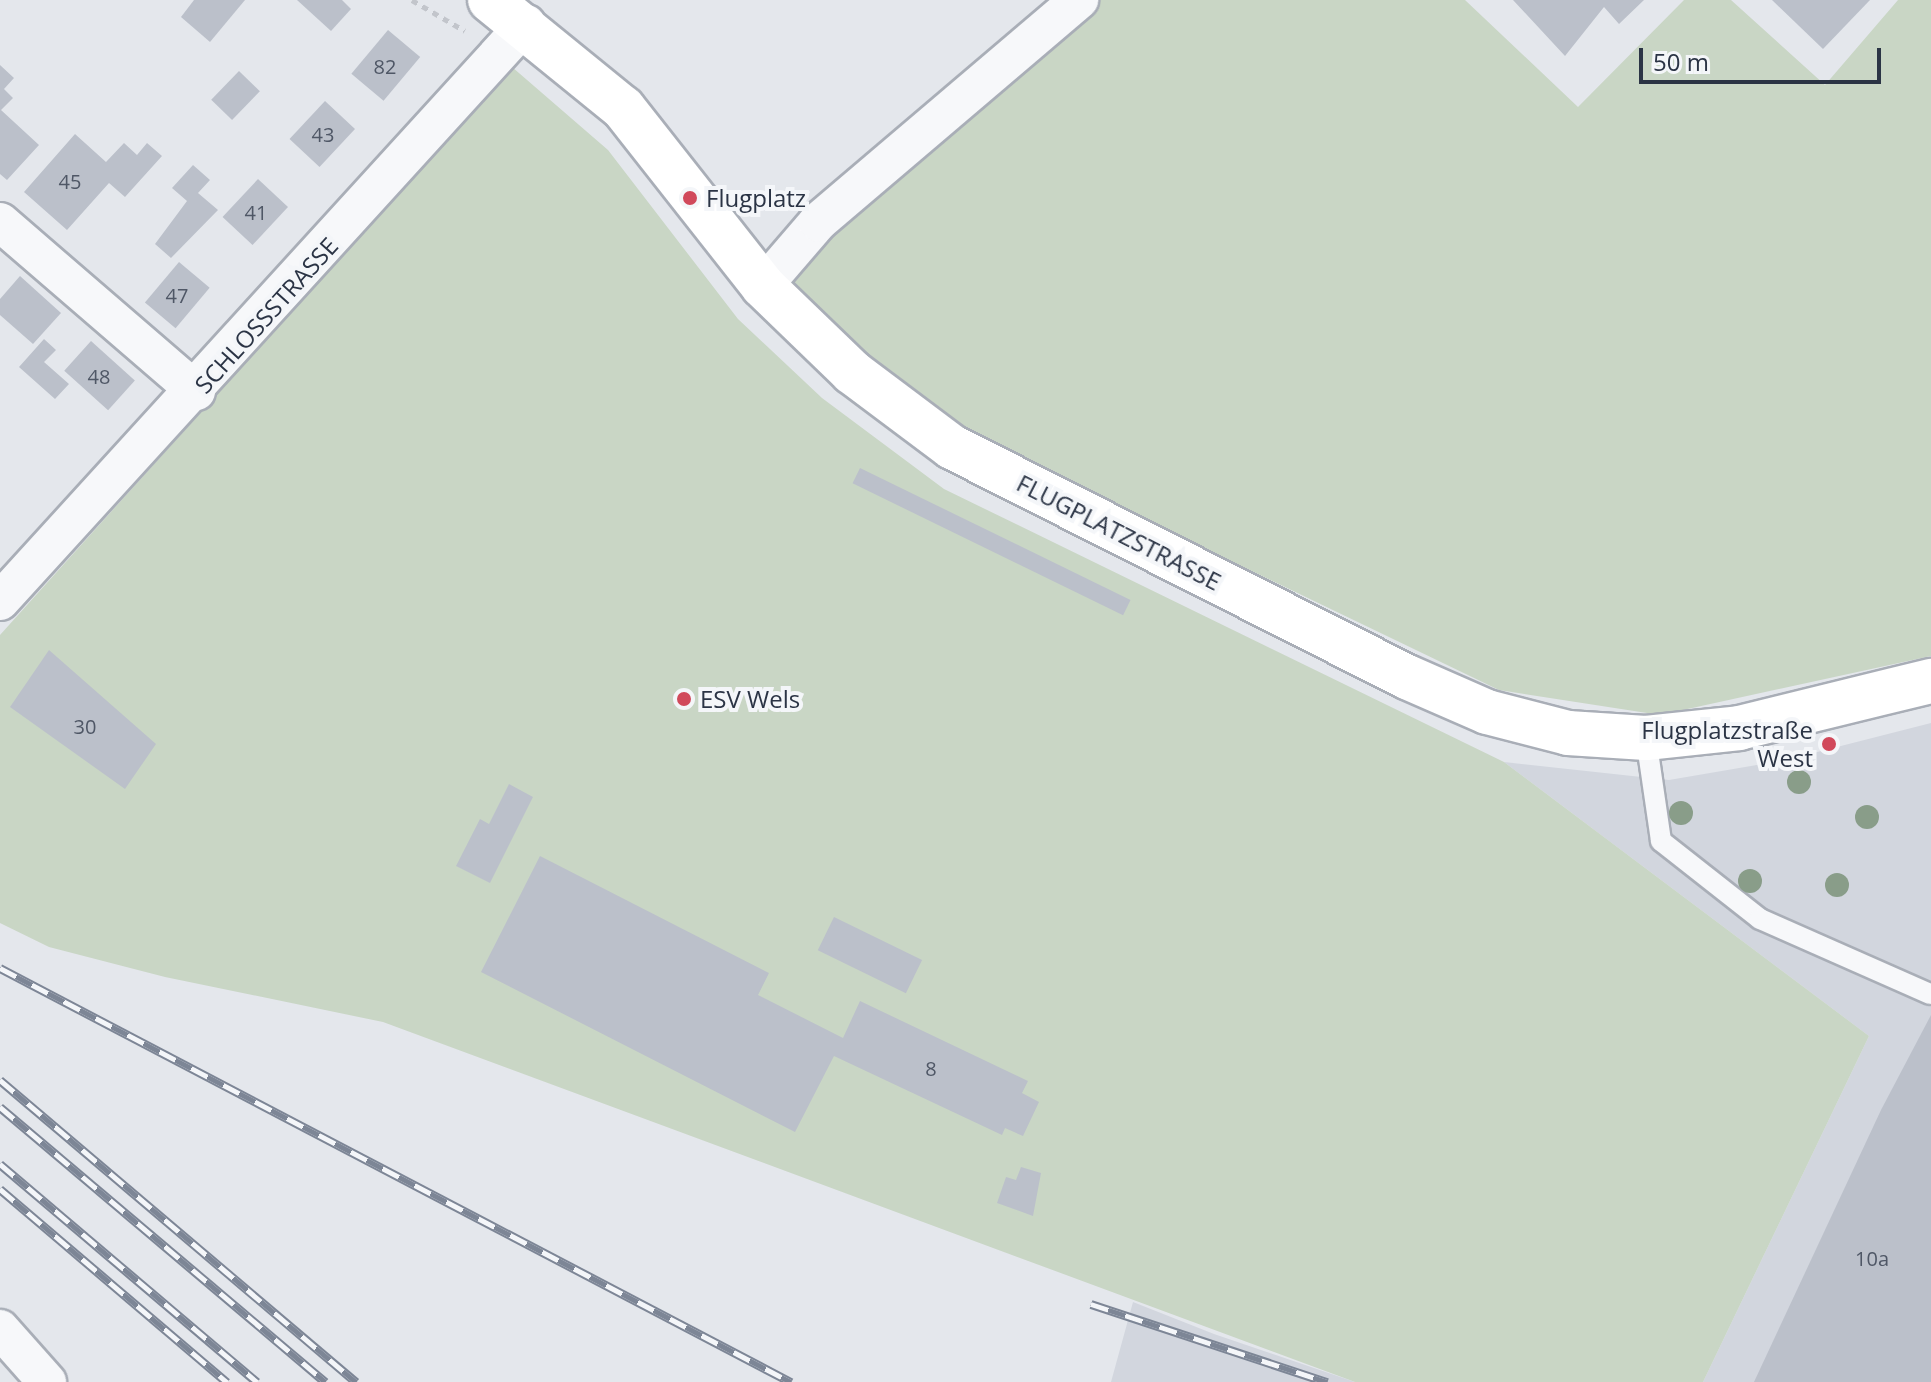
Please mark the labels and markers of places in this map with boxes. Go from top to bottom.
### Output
place label: Flugplatz [706,184,806,212]
marker: Flugplatz [681,189,699,207]
place label: ESV Wels [700,685,800,713]
marker: ESV Wels [675,690,693,708]
place label: Flugplatzstraße West [1641,716,1813,772]
marker: Flugplatzstraße West [1820,735,1838,753]

